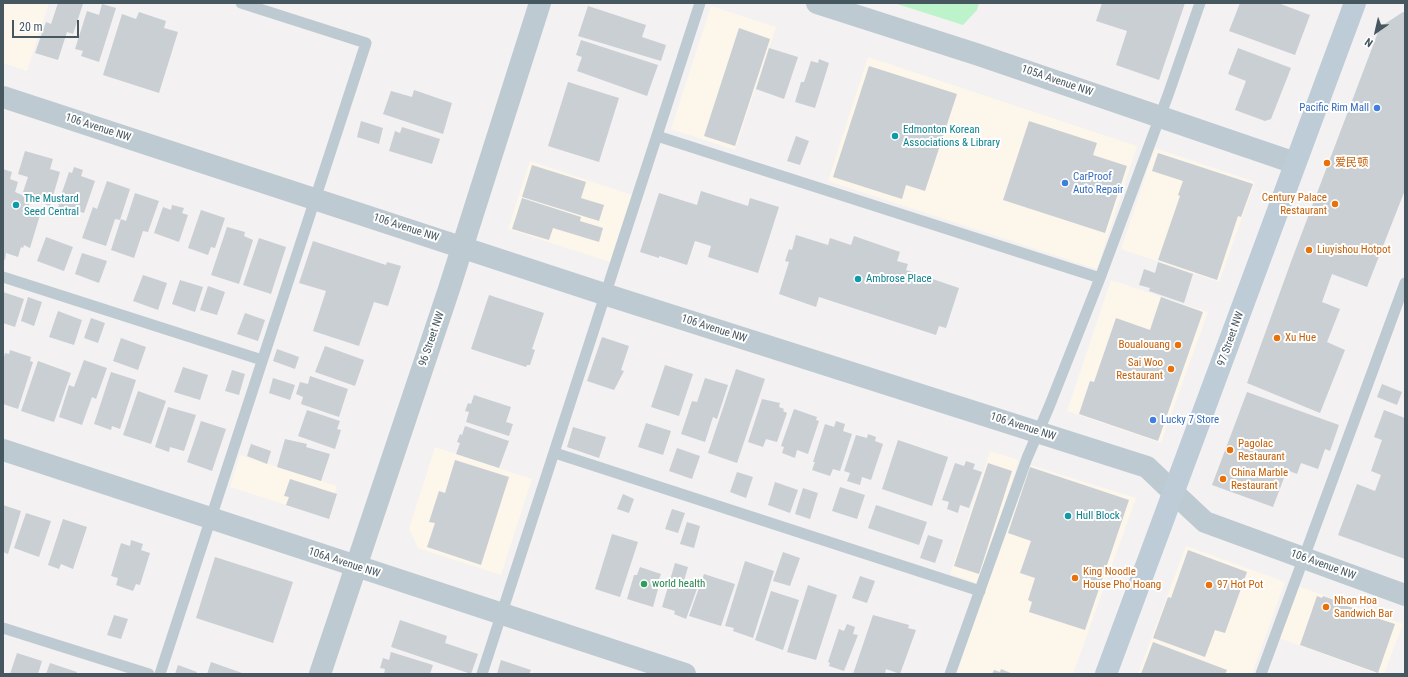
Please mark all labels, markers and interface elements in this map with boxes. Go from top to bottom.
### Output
scale bar [14,12,81,38]
north arrow [1356,12,1396,52]
text: 20 m [19,20,43,34]
text: N [1363,35,1375,50]
street label: 105A Avenue NW [1020,63,1094,99]
place label: Pacific Rim Mall [1299,101,1369,115]
marker: Pacific Rim Mall [1372,103,1382,113]
street label: 106 Avenue NW [64,111,132,145]
place label: Edmonton Korean Associations & Library [903,123,1000,149]
marker: Edmonton Korean Associations & Library [890,131,900,141]
place label: 爱民顿 [1335,156,1368,170]
marker: 爱民顿 [1322,158,1332,168]
place label: CarProof Auto Repair [1073,170,1123,196]
marker: CarProof Auto Repair [1060,178,1070,188]
place label: Century Palace Restaurant [1262,191,1327,217]
place label: The Mustard Seed Central [24,192,79,218]
marker: Century Palace Restaurant [1330,199,1340,209]
marker: The Mustard Seed Central [11,200,21,210]
street label: 106 Avenue NW [372,211,440,245]
place label: Liuyishou Hotpot [1317,243,1391,257]
marker: Liuyishou Hotpot [1304,245,1314,255]
place label: Ambrose Place [866,272,932,286]
marker: Ambrose Place [853,274,863,284]
street label: 96 Street NW [417,310,447,368]
street label: 97 Street NW [1215,310,1247,368]
street label: 106 Avenue NW [680,312,748,346]
place label: Xu Hue [1285,331,1316,345]
marker: Xu Hue [1272,333,1282,343]
place label: Boualouang [1119,338,1170,352]
marker: Boualouang [1173,340,1183,350]
place label: Sai Woo Restaurant [1116,356,1163,382]
marker: Sai Woo Restaurant [1166,364,1176,374]
street label: 106 Avenue NW [989,410,1057,444]
place label: Lucky 7 Store [1161,413,1219,427]
marker: Lucky 7 Store [1148,415,1158,425]
place label: Pagolac Restaurant [1238,437,1285,463]
marker: Pagolac Restaurant [1225,445,1235,455]
place label: China Marble Restaurant [1231,466,1288,492]
marker: China Marble Restaurant [1218,474,1228,484]
place label: Hull Block [1076,509,1120,523]
marker: Hull Block [1063,511,1073,521]
street label: 106A Avenue NW [307,545,381,581]
street label: 106 Avenue NW [1289,547,1357,583]
place label: King Noodle House Pho Hoang [1083,565,1161,591]
marker: King Noodle House Pho Hoang [1070,573,1080,583]
place label: world health [652,577,705,591]
place label: 97 Hot Pot [1217,578,1263,592]
marker: world health [639,579,649,589]
marker: 97 Hot Pot [1204,580,1214,590]
place label: Nhon Hoa Sandwich Bar [1334,594,1393,620]
marker: Nhon Hoa Sandwich Bar [1321,602,1331,612]

